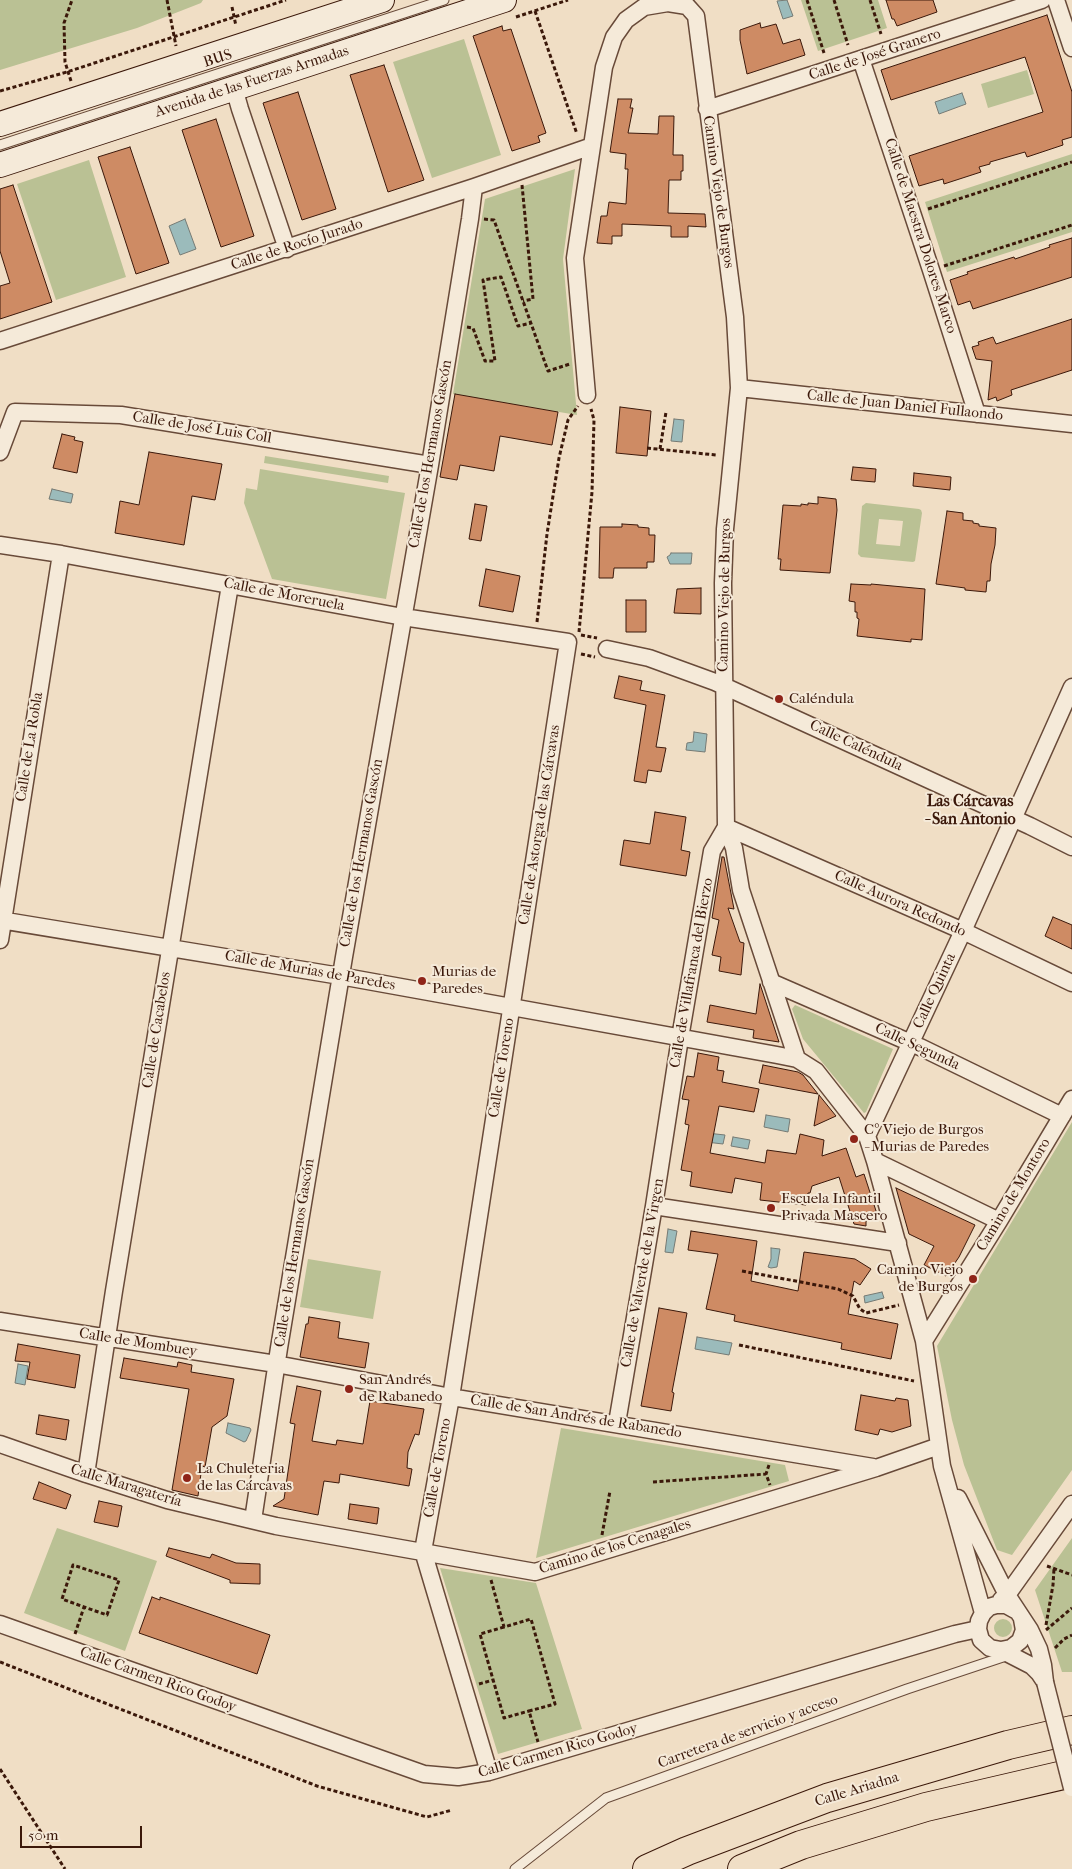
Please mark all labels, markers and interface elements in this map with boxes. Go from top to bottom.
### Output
street label: Calle de José Granero [807,25,943,85]
street label: Avenida de las Fuerzas Armadas [153,42,351,122]
street label: BUS [201,46,235,72]
street label: Camino Viejo de Burgos [698,115,738,269]
street label: Calle de Maestra Dolores Marco [880,136,960,336]
street label: Calle de Rocío Jurado [229,215,365,275]
street label: Calle de los Hermanos Gascón [406,358,456,550]
street label: Calle de Juan Daniel Fullaondo [806,387,1004,425]
street label: Calle de José Luis Coll [131,408,273,448]
street label: Camino Viejo de Burgos [715,518,735,672]
street label: Calle de Moreruela [222,574,346,616]
place label: Caléndula [789,690,854,708]
street label: Calle de La Robla [12,691,48,803]
marker: Caléndula [773,693,785,705]
street label: Calle Caléndula [807,717,905,775]
street label: Calle de Astorga de las Cárcavas [515,724,565,926]
street label: Calle de los Hermanos Gascón [337,757,387,949]
district label: Las Cárcavas - San Antonio [924,792,1016,830]
street label: Calle Aurora Redondo [831,867,969,941]
street label: Calle de Villafranca del Bierzo [666,877,718,1069]
street label: Calle de Murias de Paredes [223,947,397,995]
street label: Calle Quinta [910,950,960,1032]
place label: Murias de Paredes [432,963,496,998]
street label: Calle de Cacabelos [139,970,175,1090]
marker: Murias de Paredes [416,975,428,987]
street label: Calle de Toreno [485,1017,519,1119]
street label: Calle Segunda [872,1020,962,1074]
place label: Cº Viejo de Burgos - Murias de Paredes [864,1121,989,1156]
marker: Cº Viejo de Burgos - Murias de Paredes [848,1133,860,1145]
street label: Camino de Montoro [973,1135,1055,1255]
street label: Calle de los Hermanos Gascón [271,1157,319,1349]
street label: Calle de Valverde de la Virgen [617,1177,669,1369]
place label: Escuela Infantil Privada Mascero [781,1190,887,1225]
marker: Escuela Infantil Privada Mascero [765,1202,777,1214]
place label: Camino Viejo de Burgos [877,1261,963,1296]
marker: Camino Viejo de Burgos [967,1273,979,1285]
street label: Calle de Mombuey [78,1325,198,1361]
place label: San Andrés de Rabanedo [359,1371,442,1406]
marker: San Andrés de Rabanedo [343,1383,355,1395]
street label: Calle de San Andrés de Rabanedo [469,1391,683,1443]
street label: Calle de Toreno [420,1417,456,1519]
place label: La Chuleteria de las Cárcavas [197,1460,292,1495]
street label: Calle Maragatería [68,1461,184,1511]
marker: La Chuleteria de las Cárcavas [181,1472,193,1484]
street label: Camino de los Cenagales [537,1515,693,1579]
street label: Calle Carmen Rico Godoy [77,1643,239,1717]
street label: Carretera de servicio y acceso [656,1691,840,1773]
street label: Calle Carmen Rico Godoy [476,1720,640,1782]
street label: Calle Ariadna [813,1769,901,1811]
scale bar [22,1816,145,1848]
text: 50 m [28,1826,58,1844]

